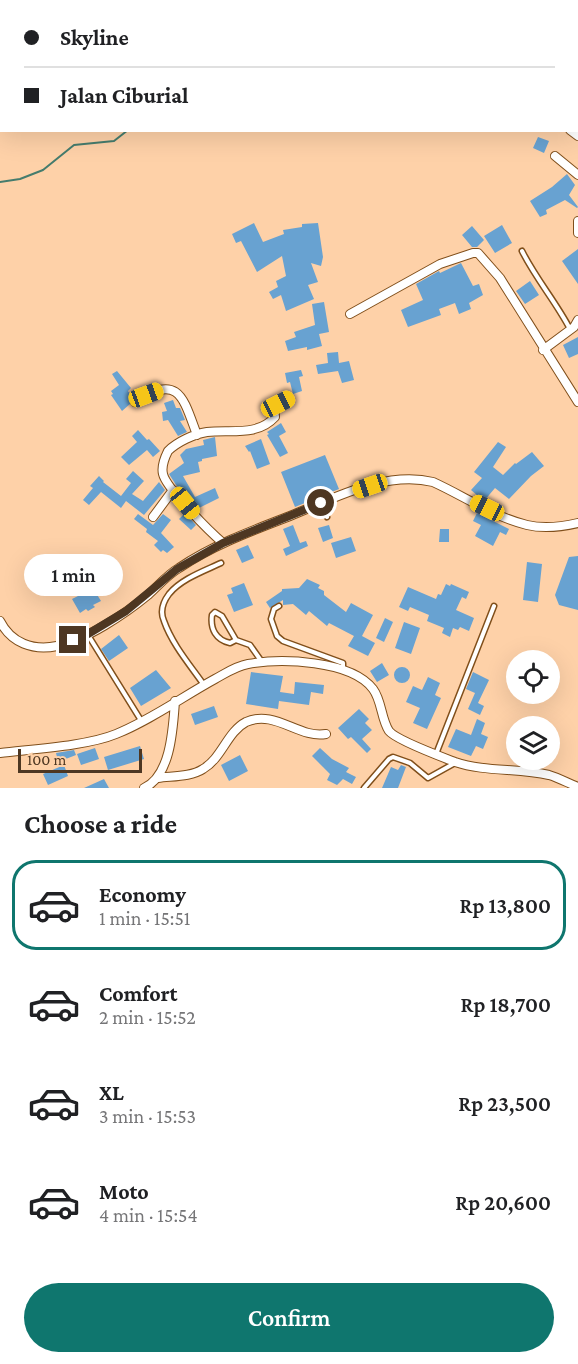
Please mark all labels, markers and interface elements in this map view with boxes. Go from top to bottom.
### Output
text: Skyline [60,25,129,50]
text: Jalan Ciburial [60,83,188,108]
car [126,380,166,410]
car [258,388,298,420]
car [350,472,390,500]
car [167,483,203,523]
route start [307,489,334,516]
car [467,492,507,524]
callout: 1 min [23,553,122,595]
text: 1 min [51,564,96,586]
route end [59,626,86,653]
map controls [506,650,560,770]
button: locate [506,650,560,704]
button: layers [506,716,560,770]
scale bar [18,746,142,774]
text: 100 m [27,751,66,768]
text: Choose a ride [24,809,177,839]
icon: car [27,878,81,932]
text: Economy [99,882,186,907]
text: Rp 13,800 [460,893,551,918]
text: 1 min · 15:51 [99,907,190,929]
icon: car [27,977,81,1031]
text: Comfort [99,981,177,1006]
text: Rp 18,700 [460,992,551,1017]
text: 2 min · 15:52 [99,1006,196,1028]
icon: car [27,1076,81,1130]
text: XL [99,1080,124,1105]
text: Rp 23,500 [458,1091,551,1116]
text: 3 min · 15:53 [99,1105,196,1127]
icon: car [27,1175,81,1229]
text: Moto [99,1179,149,1204]
text: Rp 20,600 [455,1190,551,1215]
text: 4 min · 15:54 [99,1204,198,1226]
button: Confirm [24,1283,554,1352]

